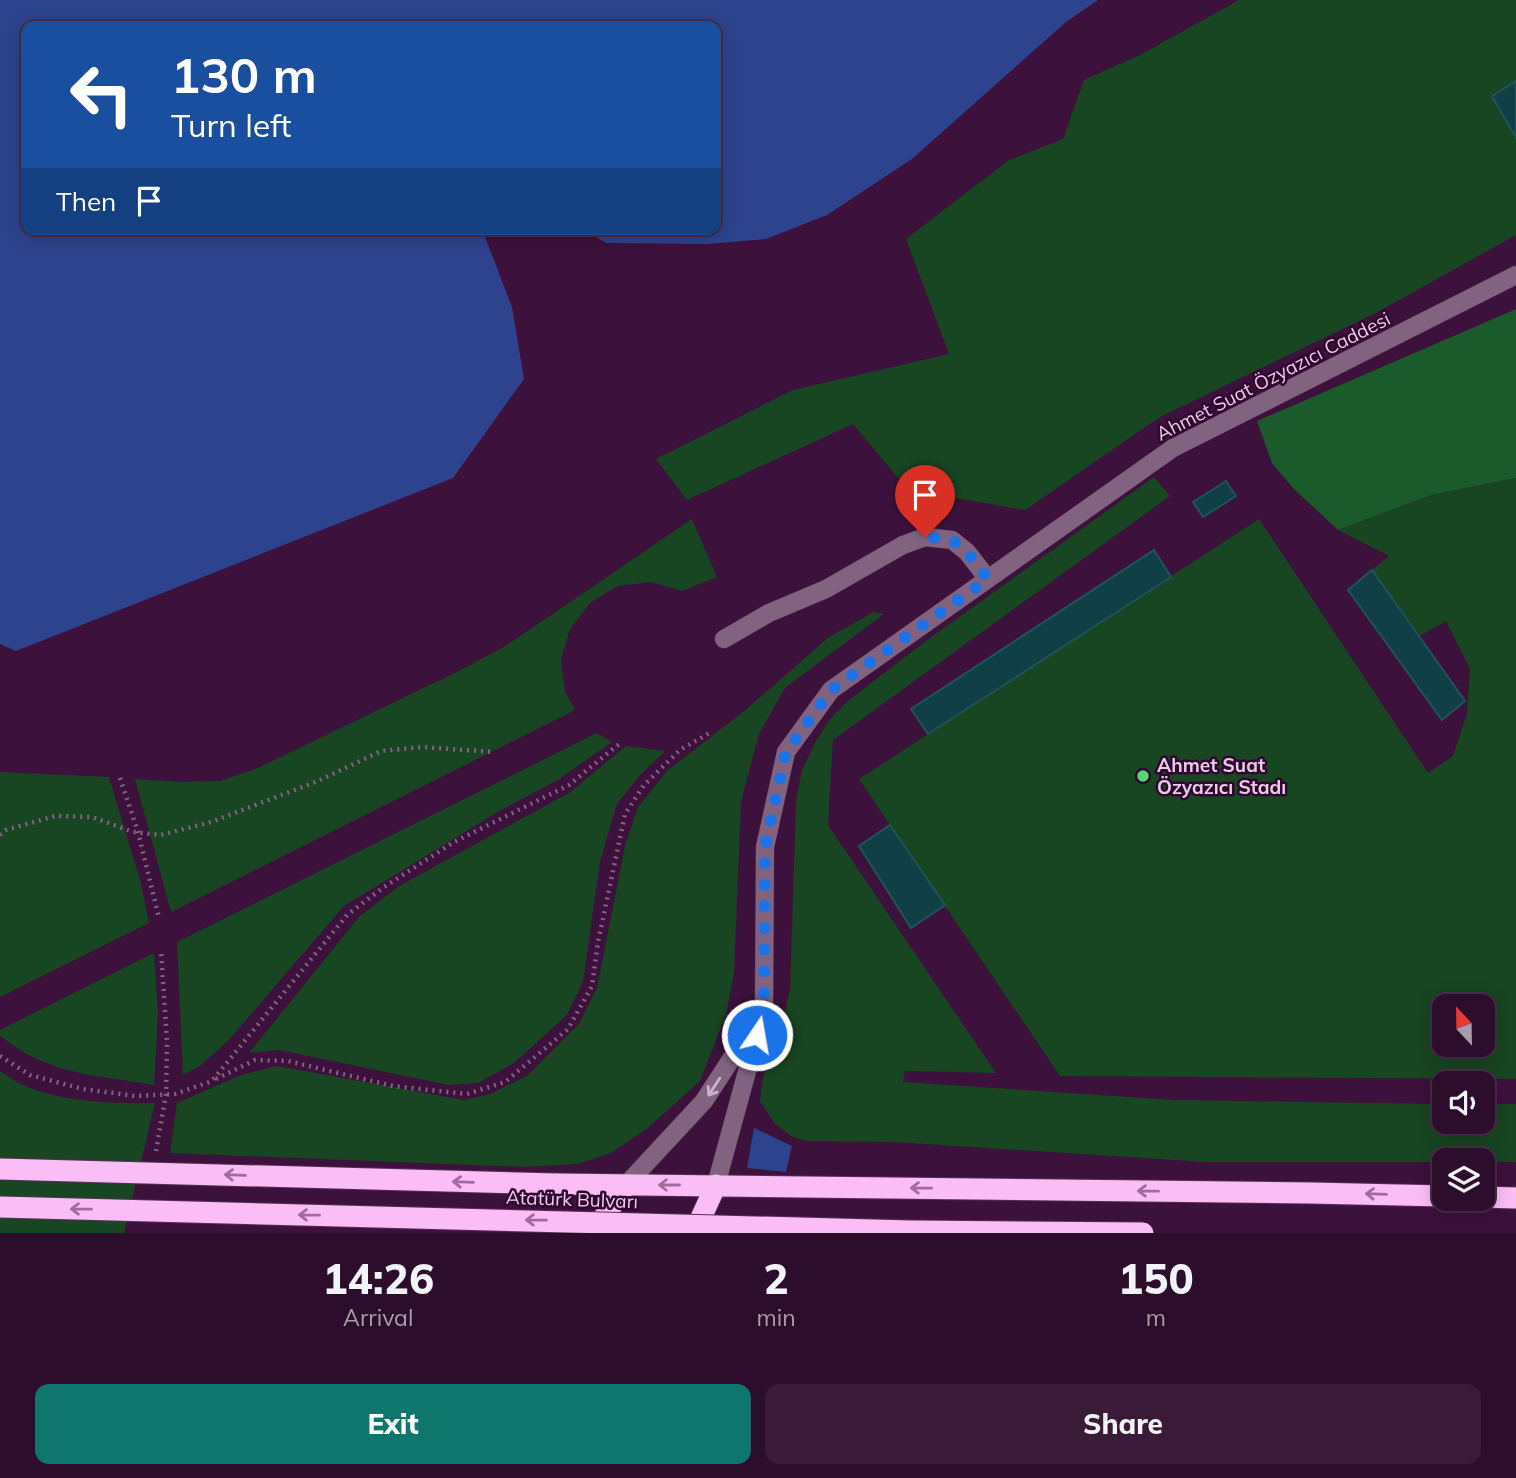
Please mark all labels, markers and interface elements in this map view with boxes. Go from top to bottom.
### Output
text: 130 m [171,44,317,105]
icon: left [56,49,147,140]
text: Turn left [171,105,291,145]
icon: arrive [130,182,168,220]
text: Then [56,185,116,218]
street label: Ahmet Suat Özyazıcı Caddesi [1152,306,1394,446]
pin [895,465,955,537]
icon: arrive [906,476,944,514]
place label: Ahmet Suat Özyazıcı Stadı [1157,753,1286,799]
marker: Ahmet Suat Özyazıcı Stadı [1135,768,1151,784]
north arrow [1432,994,1494,1057]
map controls [1432,994,1495,1211]
position arrow [720,998,794,1072]
button: sound [1432,1071,1495,1134]
one-way arrow [706,1077,720,1097]
button: layers [1432,1148,1495,1211]
one-way arrow [224,1169,247,1182]
one-way arrow [452,1175,475,1188]
one-way arrow [657,1178,680,1192]
one-way arrow [909,1181,932,1195]
one-way arrow [1137,1184,1160,1198]
street label: Atatürk Bulvarı [506,1185,638,1213]
one-way arrow [1364,1188,1387,1201]
one-way arrow [70,1202,93,1216]
one-way arrow [297,1208,320,1221]
one-way arrow [525,1214,548,1227]
text: 14:26 [322,1252,434,1305]
text: 2 [763,1252,789,1305]
text: 150 [1118,1252,1194,1305]
text: Arrival [343,1303,413,1332]
text: min [756,1303,796,1332]
text: m [1146,1303,1166,1332]
button: Exit [35,1384,751,1464]
button: Share [765,1384,1481,1464]

